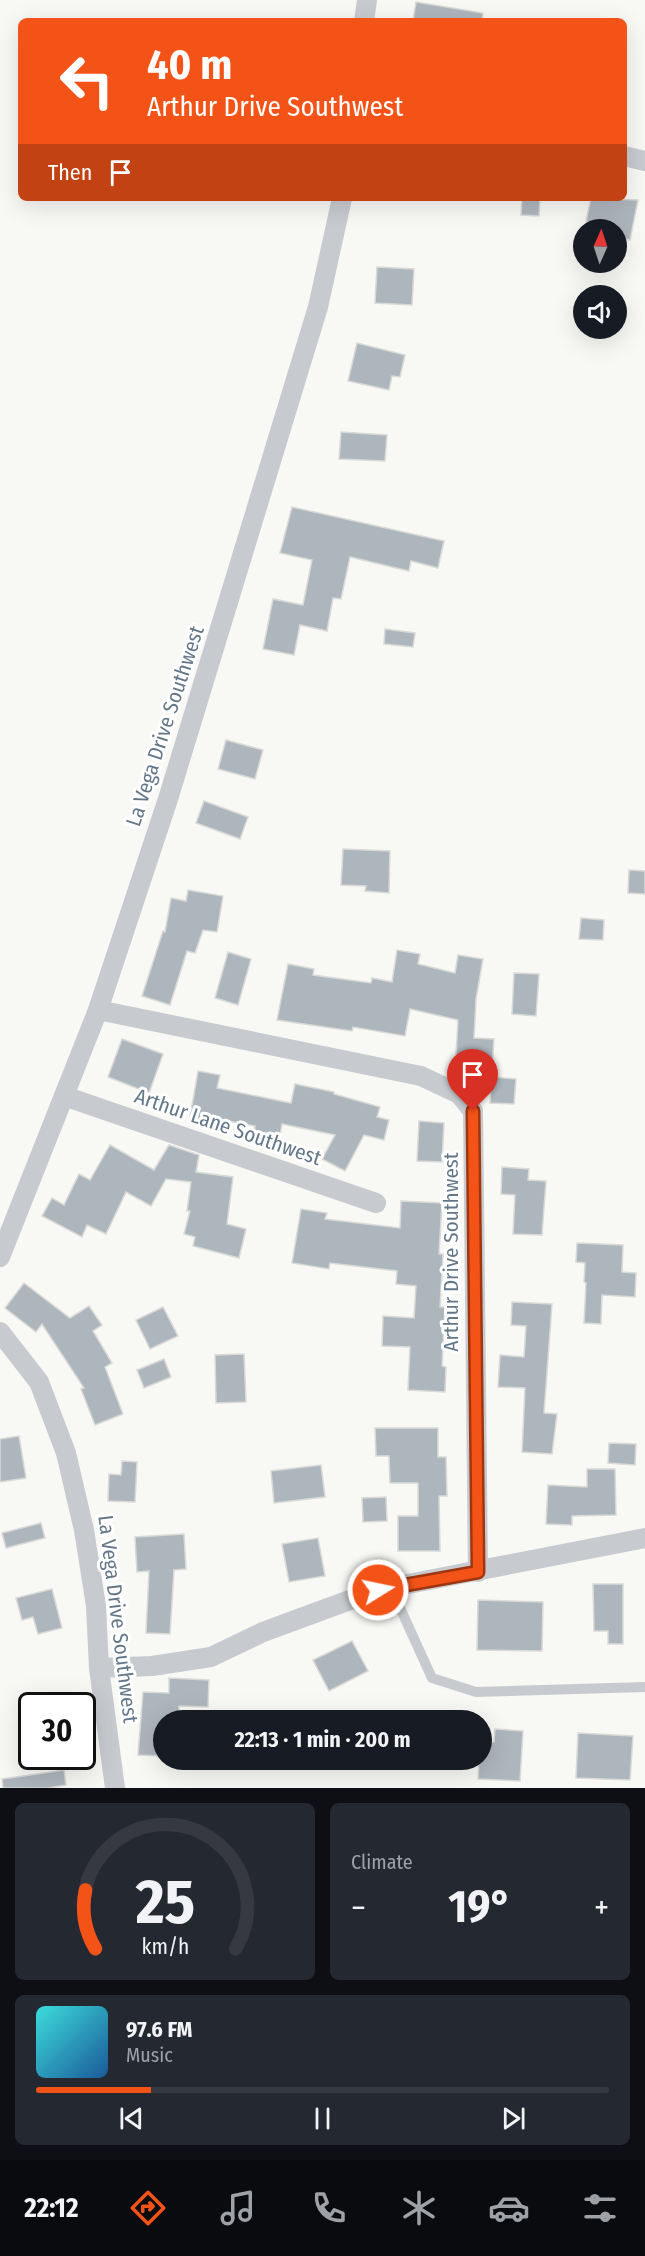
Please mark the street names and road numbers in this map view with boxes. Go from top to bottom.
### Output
street label: La Vega Drive Southwest [120,622,210,830]
street label: Arthur Lane Southwest [131,1083,325,1171]
street label: Arthur Drive Southwest [438,1152,464,1352]
street label: La Vega Drive Southwest [92,1514,144,1725]

